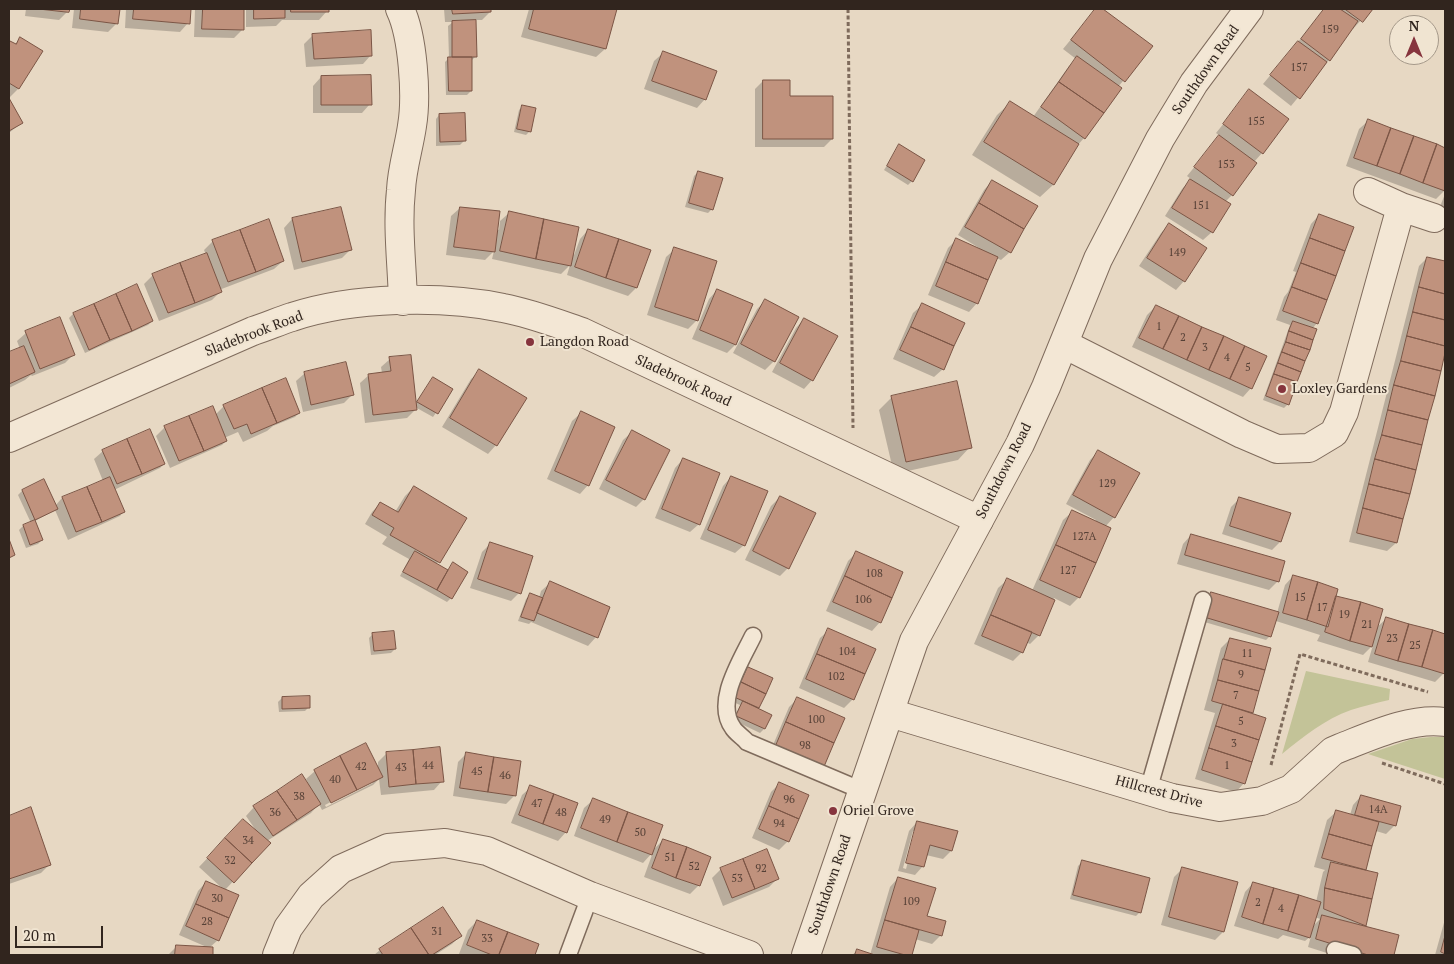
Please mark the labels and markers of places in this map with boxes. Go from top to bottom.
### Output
place label: Langdon Road [540,334,629,350]
marker: Langdon Road [524,336,536,348]
place label: Loxley Gardens [1292,381,1387,397]
marker: Loxley Gardens [1276,383,1288,395]
place label: Oriel Grove [843,803,914,819]
marker: Oriel Grove [827,805,839,817]

